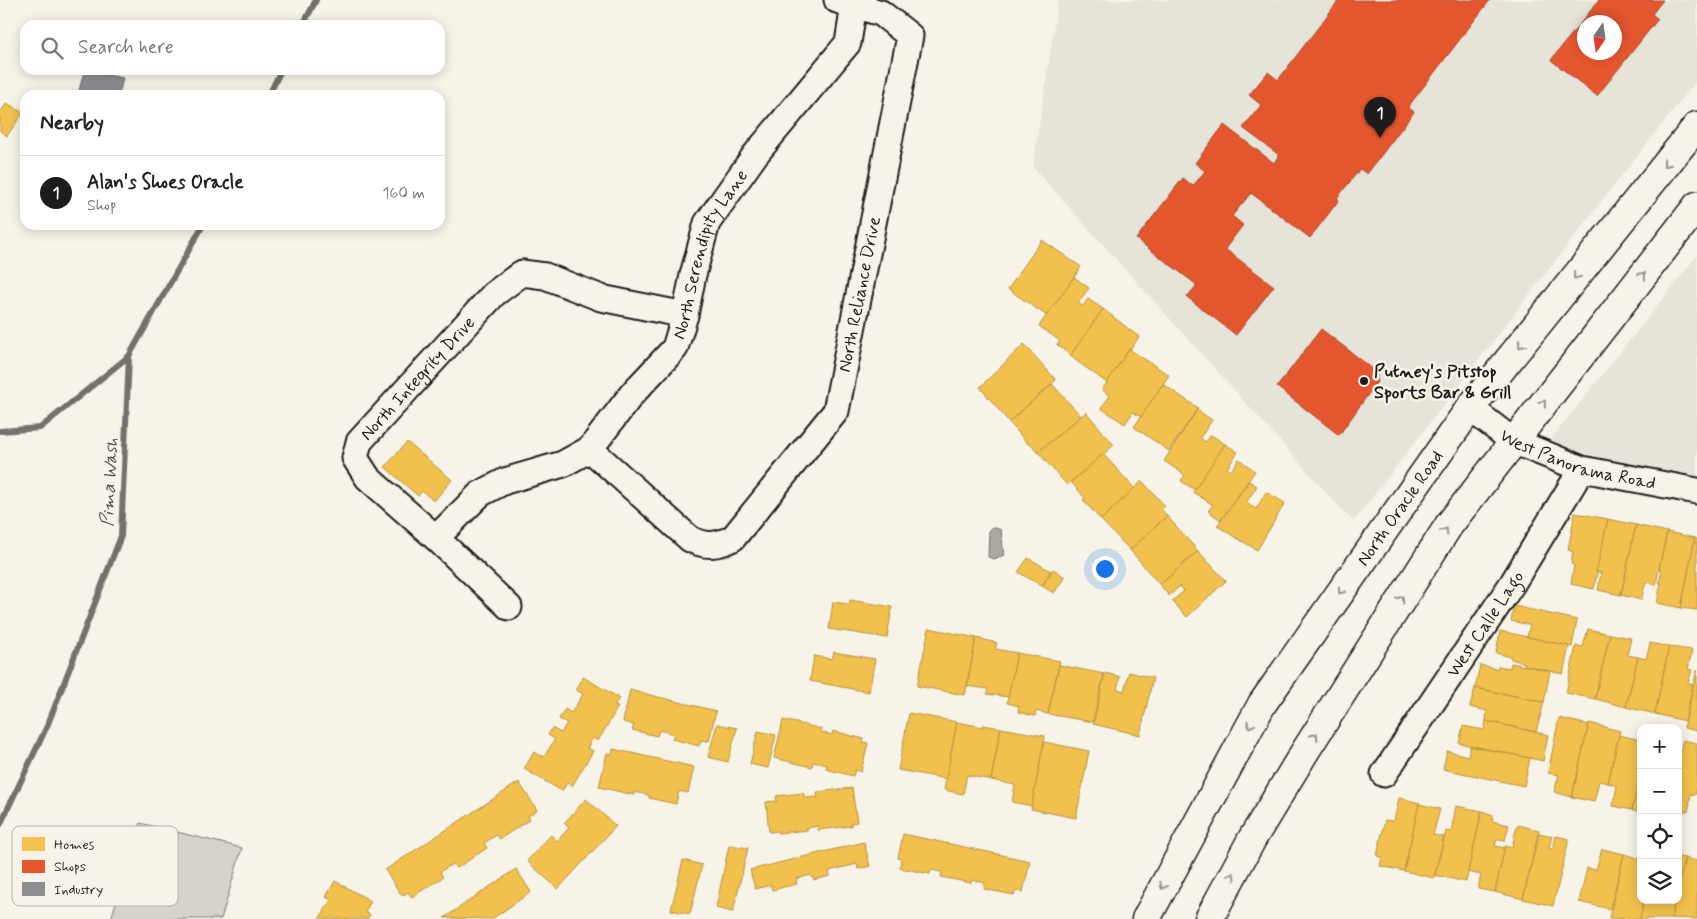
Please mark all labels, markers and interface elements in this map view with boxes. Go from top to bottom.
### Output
north arrow [1577,15,1622,60]
search box [20,20,445,75]
icon: search [38,34,66,62]
text: Search here [78,35,174,60]
pin: 1 [1364,97,1396,138]
text: Nearby [40,109,104,137]
one-way arrow [1663,158,1672,167]
street label: North Serendipity Lane [667,165,754,342]
text: Alan's Shoes Oracle [87,170,244,195]
text: 1 [52,183,60,204]
text: 160 m [382,183,425,204]
text: Shop [87,195,116,216]
street label: North Reliance Drive [833,214,887,374]
one-way arrow [1574,270,1582,279]
one-way arrow [1638,272,1646,281]
street label: North Integrity Drive [355,312,481,446]
one-way arrow [1519,339,1527,348]
place label: Putney's Pitstop Sports Bar & Grill [1374,360,1511,405]
marker: Putney's Pitstop Sports Bar & Grill [1358,375,1370,387]
one-way arrow [1538,400,1546,409]
street label: West Panorama Road [1494,424,1658,496]
water label: Pima Wash [95,437,124,527]
street label: North Oracle Road [1352,446,1450,571]
one-way arrow [1439,527,1448,537]
your location [1092,556,1118,582]
street label: West Calle Lago [1442,567,1530,682]
one-way arrow [1338,585,1347,595]
one-way arrow [1395,595,1405,604]
one-way arrow [1246,720,1256,729]
map controls [1637,724,1682,904]
button: + [1637,724,1682,769]
one-way arrow [1308,732,1318,741]
button: − [1637,769,1682,814]
button: locate [1637,814,1682,859]
legend [12,826,178,906]
text: Homes [54,836,95,854]
text: Shops [54,858,86,876]
button: layers [1637,859,1682,904]
one-way arrow [1226,872,1236,881]
text: Industry [54,881,103,899]
one-way arrow [1159,881,1169,890]

